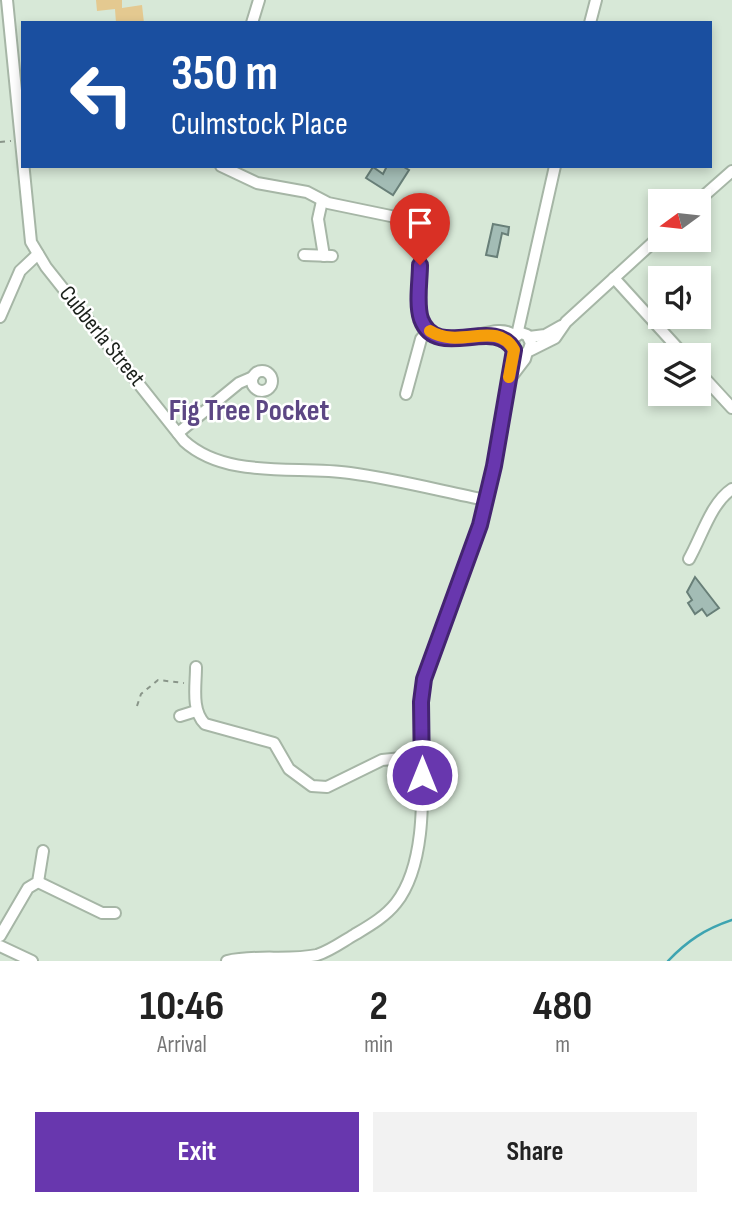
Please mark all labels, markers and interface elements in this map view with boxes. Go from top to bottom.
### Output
text: 350 m [171,45,278,104]
icon: left [56,49,147,140]
text: Culmstock Place [171,105,348,144]
north arrow [648,189,710,252]
map controls [648,189,711,406]
pin [390,193,450,265]
icon: arrive [401,204,439,242]
button: sound [648,266,711,329]
street label: Cubberla Street [53,280,151,392]
button: layers [648,343,711,406]
district label: Fig Tree Pocket [169,393,329,429]
position arrow [385,738,459,812]
text: 10:46 [140,981,224,1032]
text: 2 [369,981,388,1032]
text: 480 [533,981,592,1032]
text: Arrival [157,1031,207,1059]
text: min [364,1031,393,1059]
text: m [555,1031,570,1059]
button: Exit [35,1112,359,1192]
button: Share [373,1112,697,1192]

